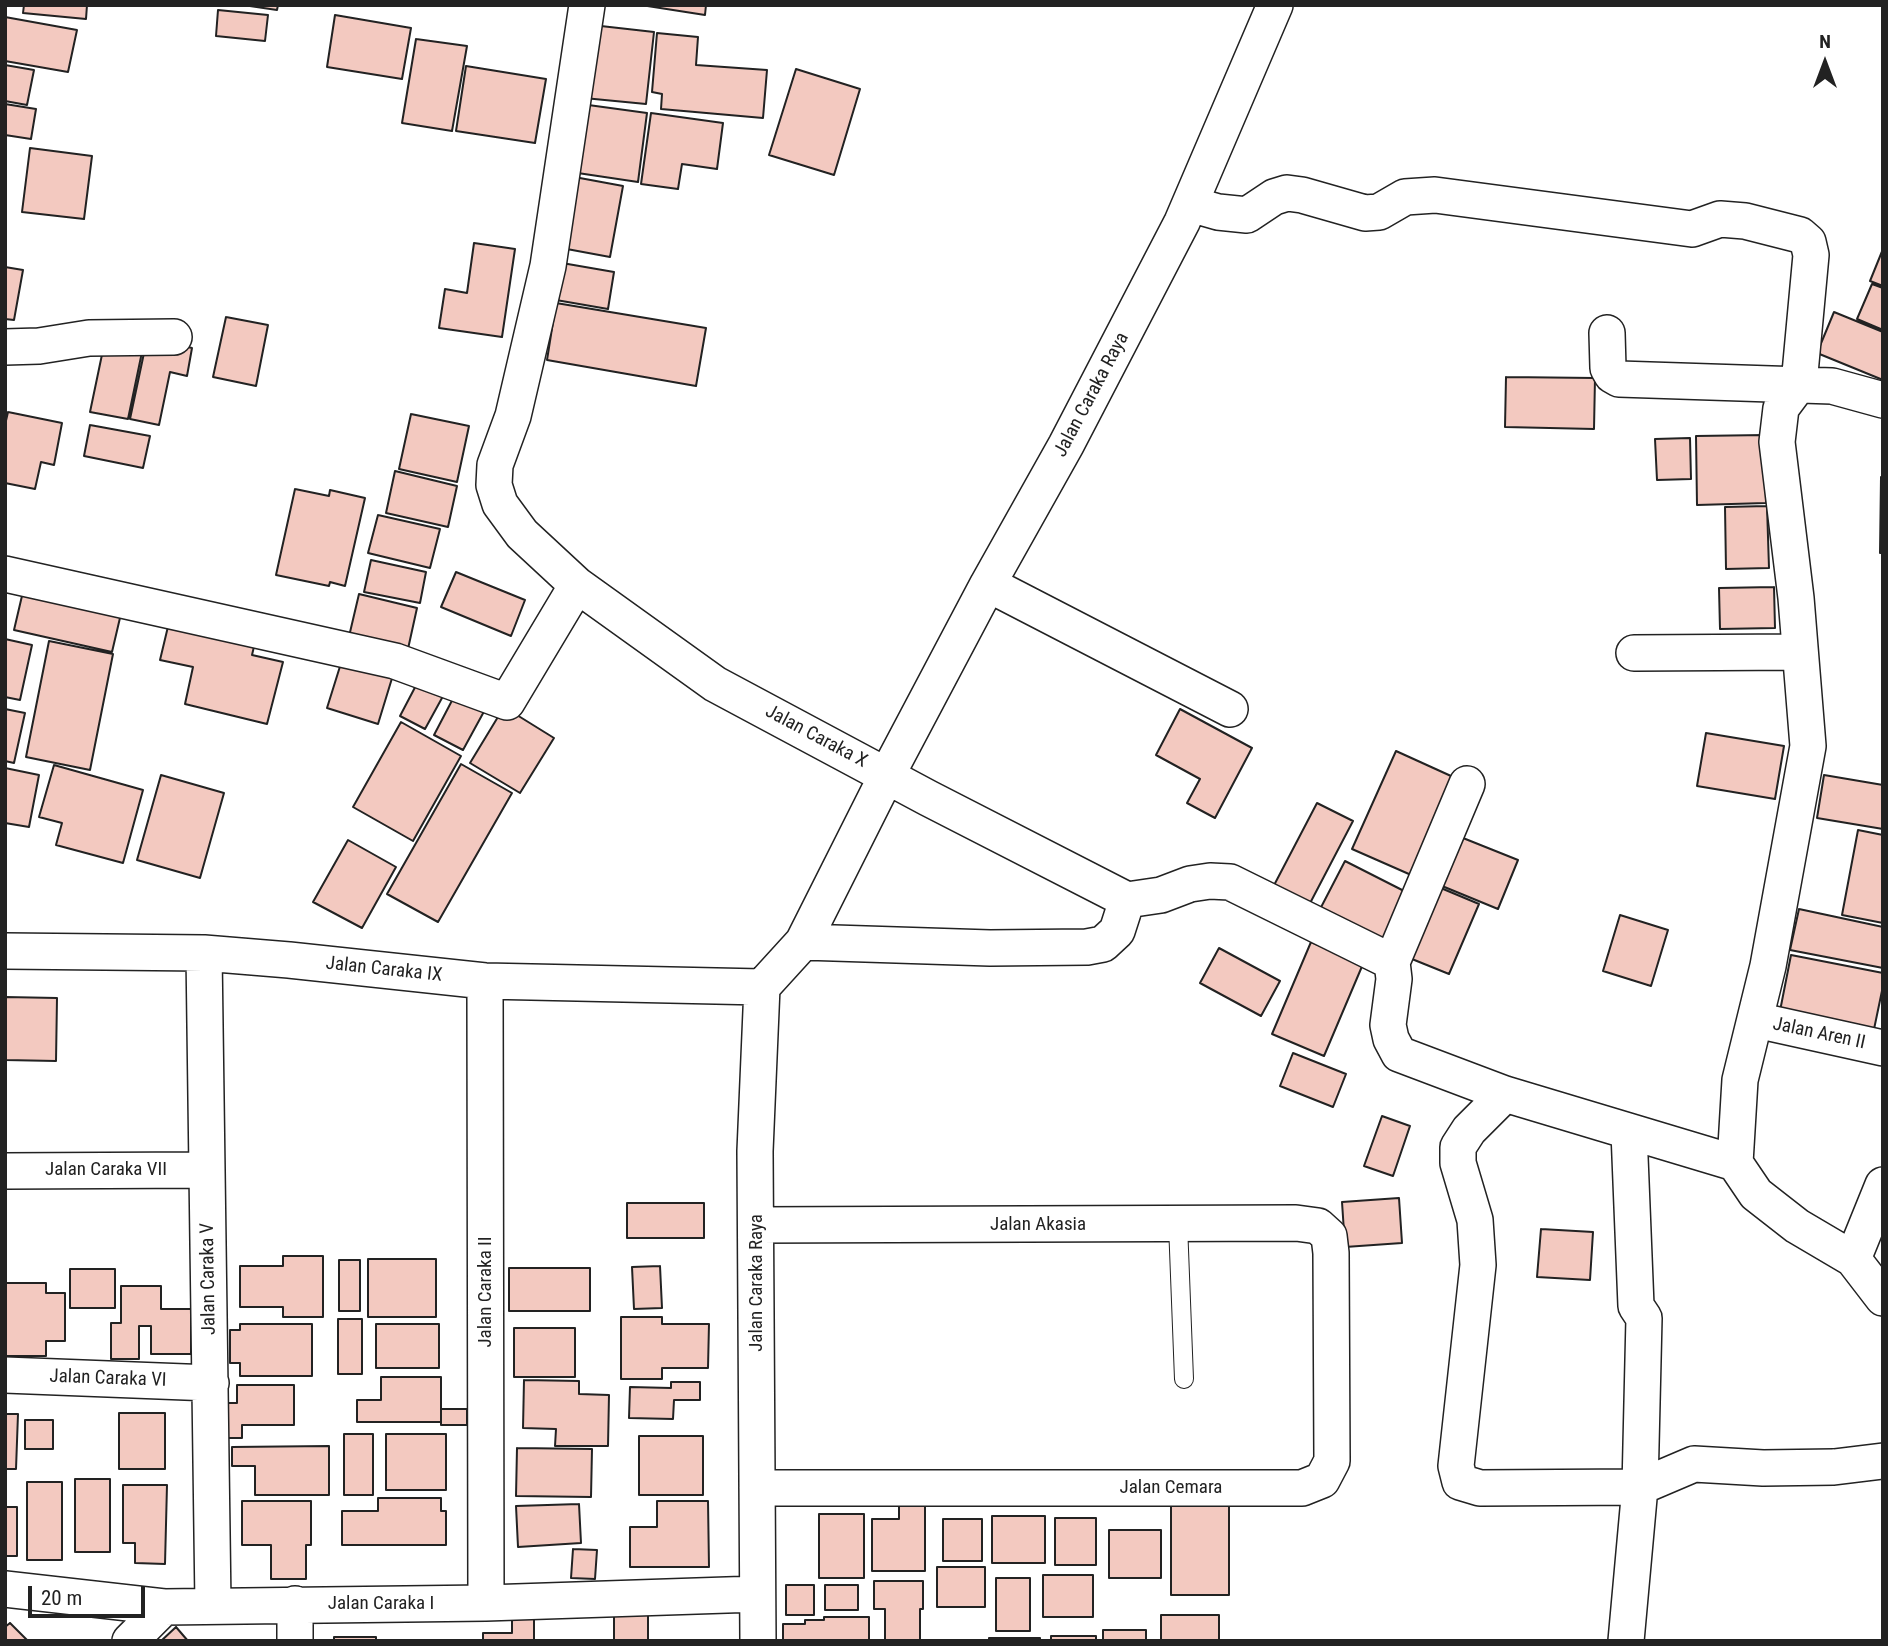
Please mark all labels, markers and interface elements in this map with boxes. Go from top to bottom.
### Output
north arrow [1790,28,1860,98]
text: N [1819,30,1831,53]
street label: Jalan Caraka Raya [1050,329,1134,461]
street label: Jalan Caraka X [761,701,871,773]
street label: Jalan Caraka IX [325,953,443,987]
street label: Jalan Aren II [1771,1013,1867,1055]
street label: Jalan Caraka VII [45,1159,167,1181]
street label: Jalan Caraka Raya [746,1214,768,1352]
street label: Jalan Akasia [990,1214,1086,1236]
street label: Jalan Caraka V [197,1223,221,1335]
street label: Jalan Caraka II [475,1236,497,1348]
street label: Jalan Caraka VI [49,1366,167,1392]
street label: Jalan Cemara [1120,1477,1222,1499]
scale bar [32,1572,149,1616]
text: 20 m [41,1586,82,1610]
street label: Jalan Caraka I [328,1593,434,1615]

